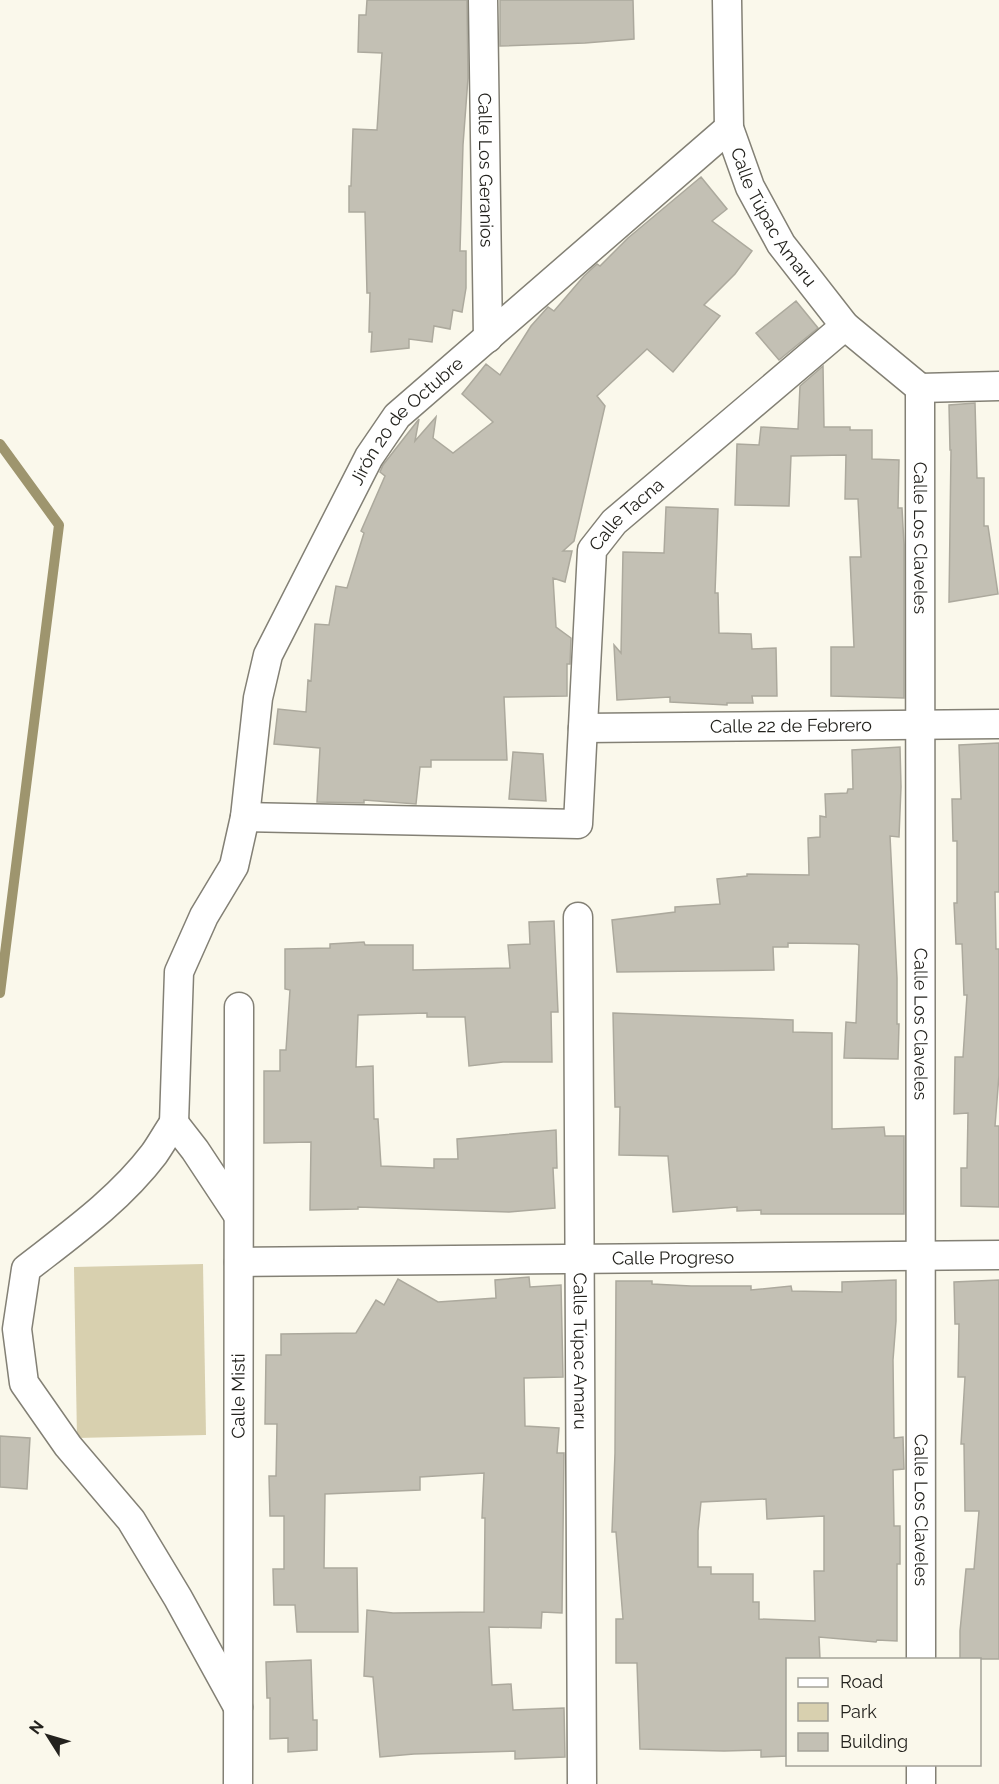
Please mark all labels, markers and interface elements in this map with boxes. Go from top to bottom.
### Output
street label: Calle Los Geranios [474,92,498,248]
street label: Calle Túpac Amaru [727,144,821,290]
street label: Jirón 20 de Octubre [346,352,467,488]
street label: Calle Los Claveles [910,462,931,614]
street label: Calle Tacna [584,474,668,555]
street label: Calle 22 de Febrero [710,714,872,737]
street label: Calle Los Claveles [910,948,932,1100]
street label: Calle Progreso [612,1246,734,1269]
street label: Calle Túpac Amaru [570,1272,591,1430]
street label: Calle Misti [227,1353,249,1439]
street label: Calle Los Claveles [911,1434,932,1586]
legend [786,1658,981,1766]
text: Road [840,1671,883,1692]
text: Park [840,1701,877,1722]
north arrow [18,1706,78,1766]
text: N [25,1717,48,1738]
text: Building [840,1731,908,1752]

